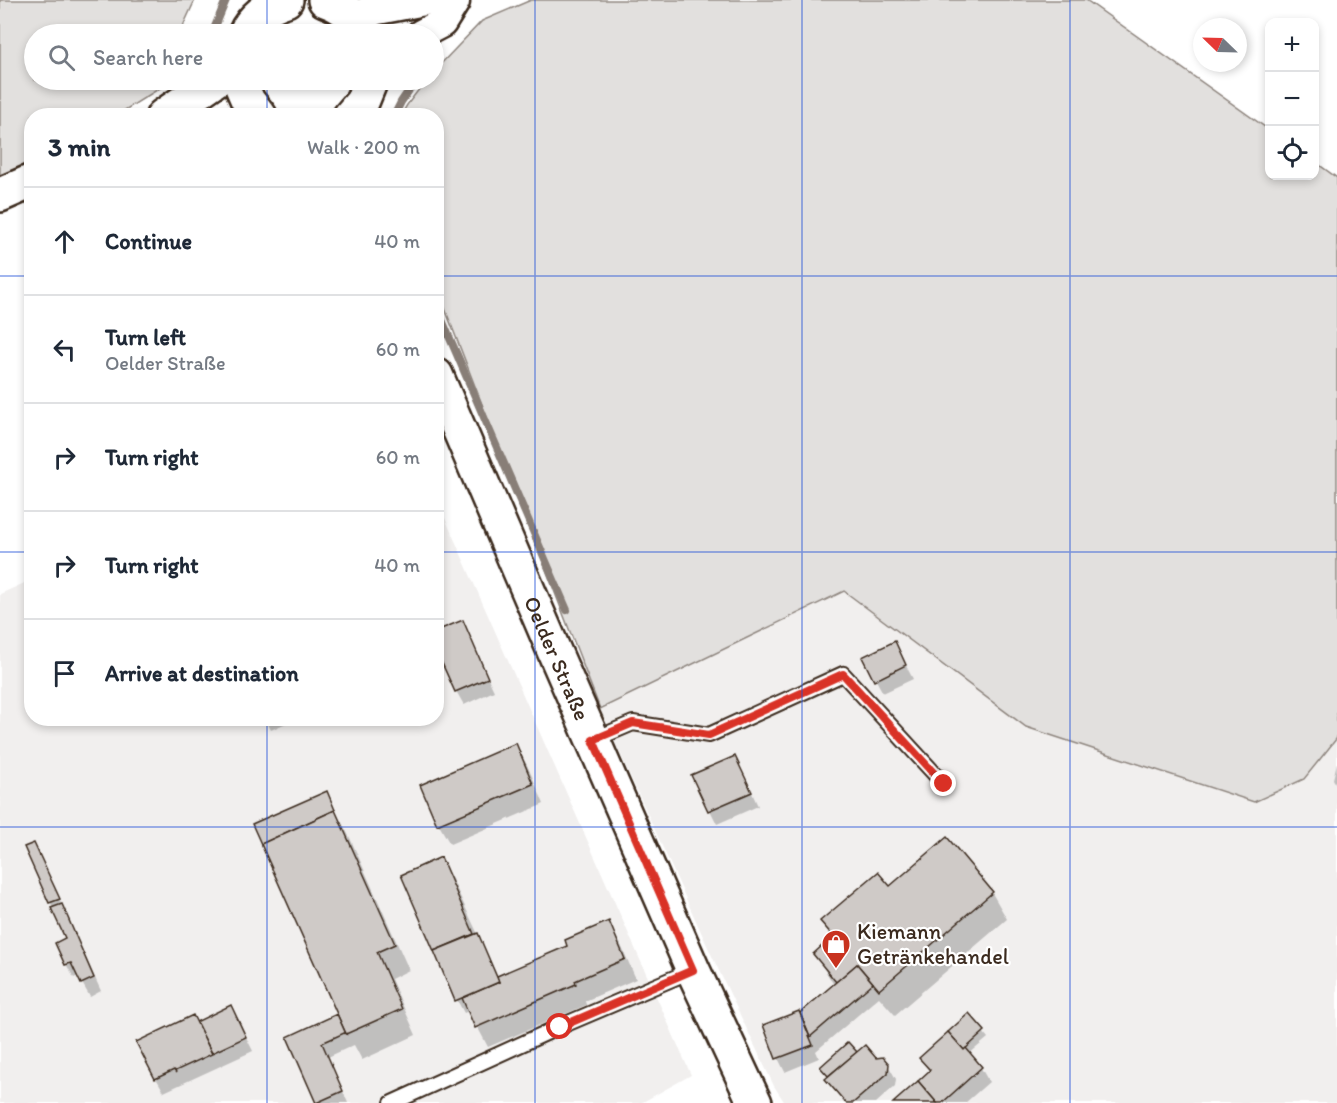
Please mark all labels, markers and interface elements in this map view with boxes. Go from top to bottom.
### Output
north arrow [1193,18,1247,72]
map controls [1265,18,1319,180]
button: + [1265,18,1319,72]
search box [24,24,444,90]
icon: search [45,41,78,74]
text: Search here [93,44,203,71]
button: − [1265,72,1319,126]
button: locate [1265,126,1319,180]
text: 3 min [48,131,110,163]
text: Walk · 200 m [307,135,420,159]
icon: ahead [48,225,81,258]
text: Continue [105,228,192,255]
text: 40 m [374,229,420,253]
text: Turn left [105,324,186,351]
icon: left [48,333,81,366]
text: 60 m [376,337,420,361]
text: Oelder Straße [105,351,226,375]
icon: right [48,441,81,474]
text: Turn right [105,444,199,471]
text: 60 m [376,445,420,469]
icon: right [48,549,81,582]
text: Turn right [105,552,199,579]
text: 40 m [374,553,420,577]
street label: Oelder Straße [518,592,596,725]
icon: arrive [48,657,81,690]
text: Arrive at destination [105,660,299,687]
route end [930,770,956,796]
place label: Kiemann Getränkehandel [857,918,1009,970]
shop icon: Kiemann Getränkehandel [820,928,852,970]
route start [546,1013,572,1039]

